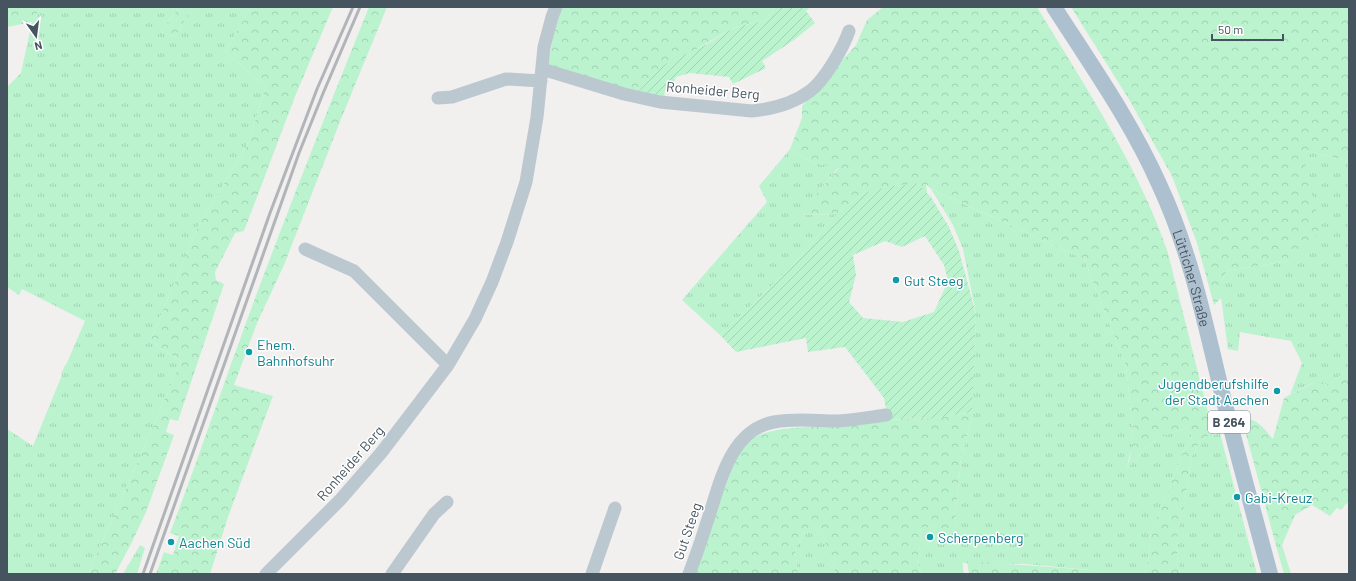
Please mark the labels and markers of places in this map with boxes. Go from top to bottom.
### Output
place label: Gut Steeg [904,272,963,289]
marker: Gut Steeg [891,275,901,285]
place label: Ehem. Bahnhofsuhr [257,336,335,369]
marker: Ehem. Bahnhofsuhr [244,347,254,357]
place label: Jugendberufshilfe der Stadt Aachen [1158,375,1269,408]
marker: Jugendberufshilfe der Stadt Aachen [1272,386,1282,396]
place label: Gabi-Kreuz [1245,489,1312,506]
marker: Gabi-Kreuz [1232,492,1242,502]
place label: Scherpenberg [938,529,1024,546]
marker: Scherpenberg [925,532,935,542]
place label: Aachen Süd [179,534,251,551]
marker: Aachen Süd [166,537,176,547]

